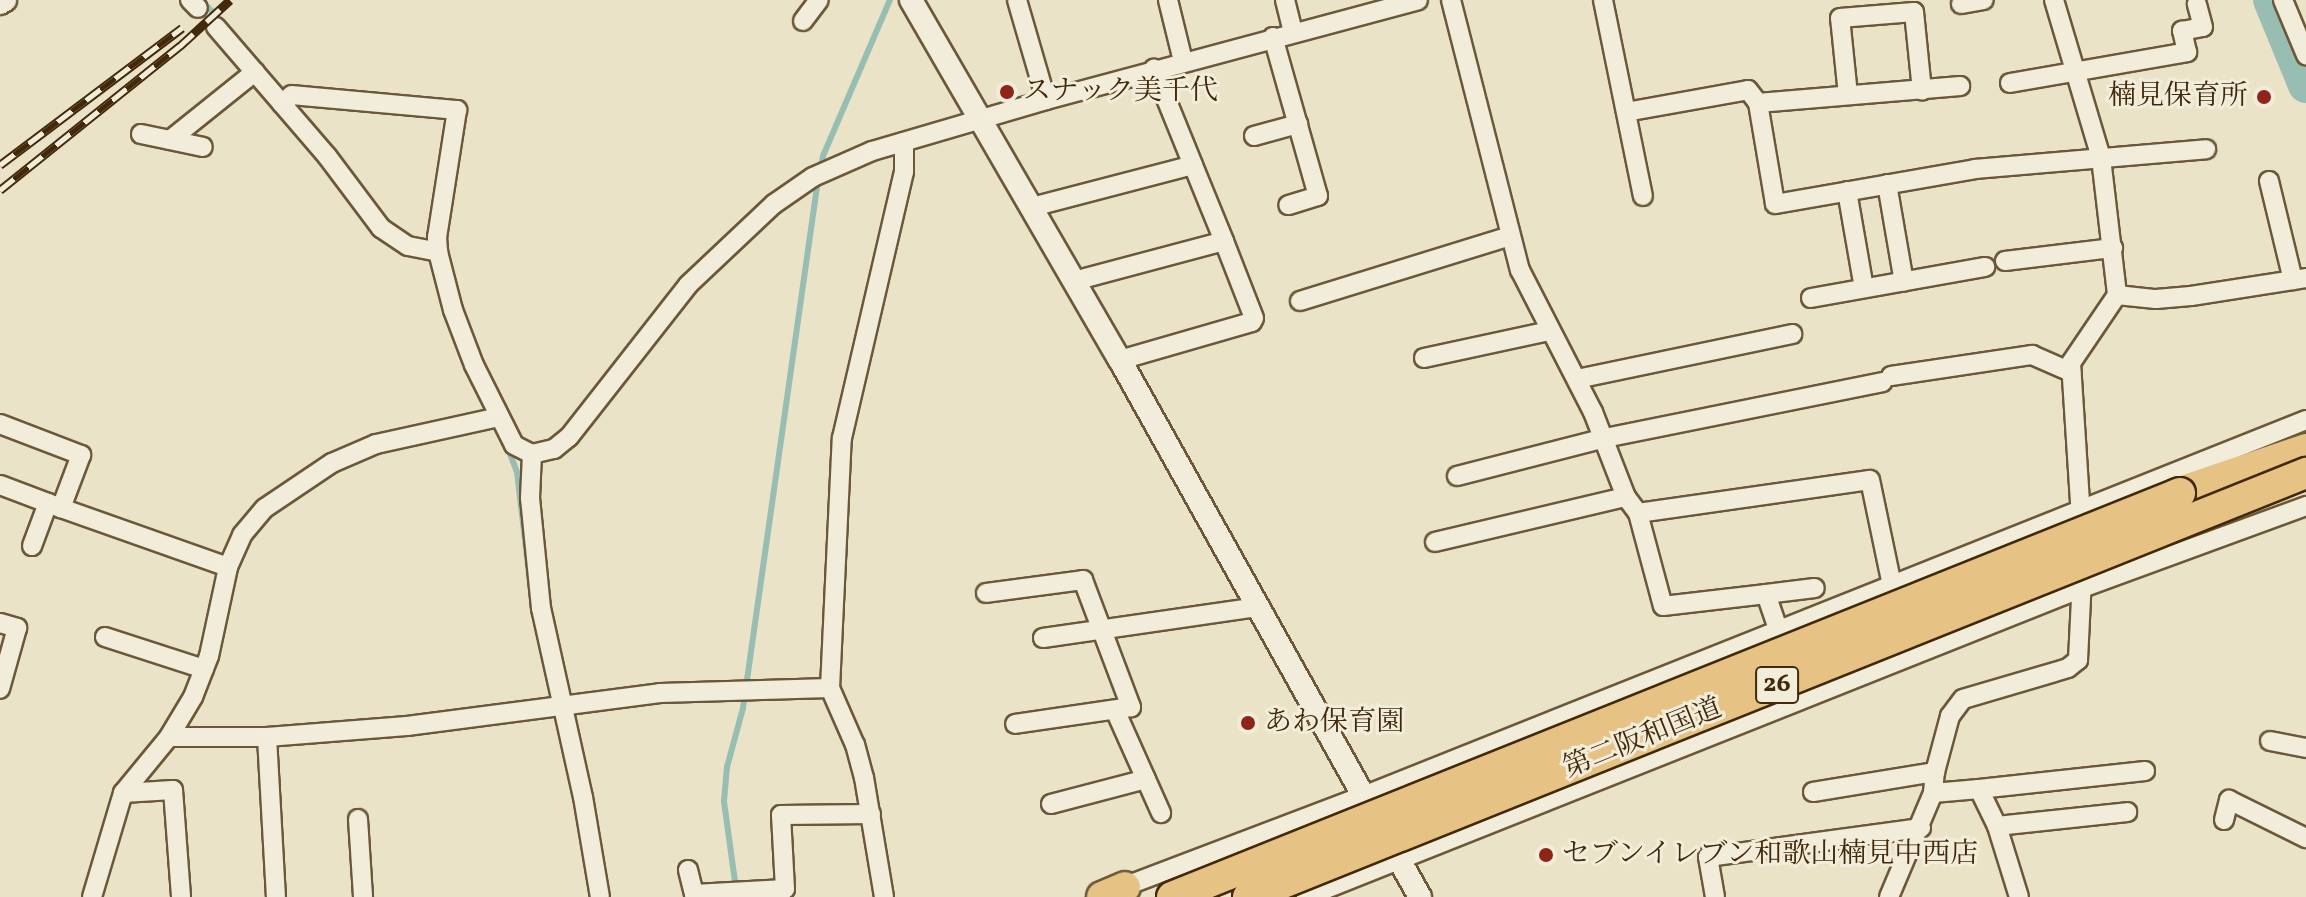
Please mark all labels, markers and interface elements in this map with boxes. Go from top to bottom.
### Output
place label: スナック美千代 [1023,75,1219,109]
place label: 楠見保育所 [2108,80,2248,114]
marker: スナック美千代 [998,83,1016,101]
marker: 楠見保育所 [2255,88,2273,106]
road number: 26 [1755,663,1799,707]
street label: 第二阪和国道 [1559,692,1727,786]
place label: あわ保育園 [1264,706,1404,740]
marker: あわ保育園 [1239,714,1257,732]
place label: セブンイレブン和歌山楠見中西店 [1562,838,1982,872]
marker: セブンイレブン和歌山楠見中西店 [1537,846,1555,864]

